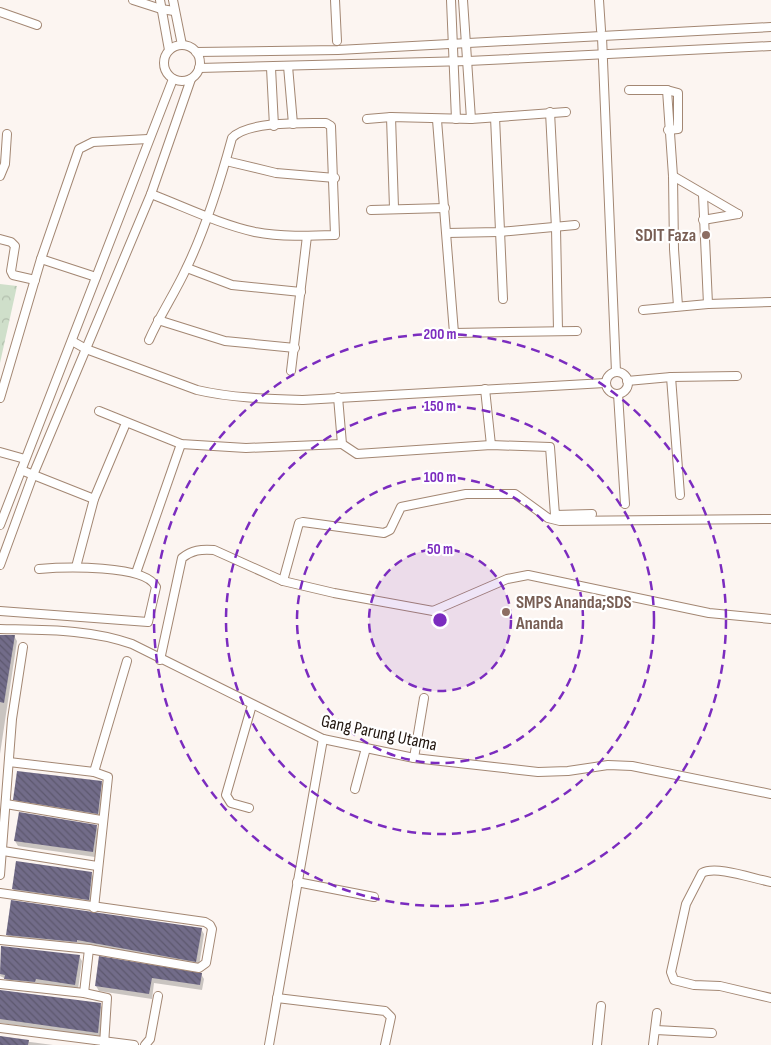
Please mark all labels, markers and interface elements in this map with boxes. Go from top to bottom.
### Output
place label: SDIT Faza [635,225,696,246]
marker: SDIT Faza [700,229,712,241]
text: 200 m [423,325,457,344]
text: 150 m [424,397,456,416]
text: 100 m [424,468,456,487]
text: 50 m [427,540,453,559]
place label: SMPS Ananda;SDS Ananda [515,592,632,634]
marker: SMPS Ananda;SDS Ananda [500,606,512,618]
centre of rings [431,611,449,629]
street label: Gang Parung Utama [319,710,439,756]

